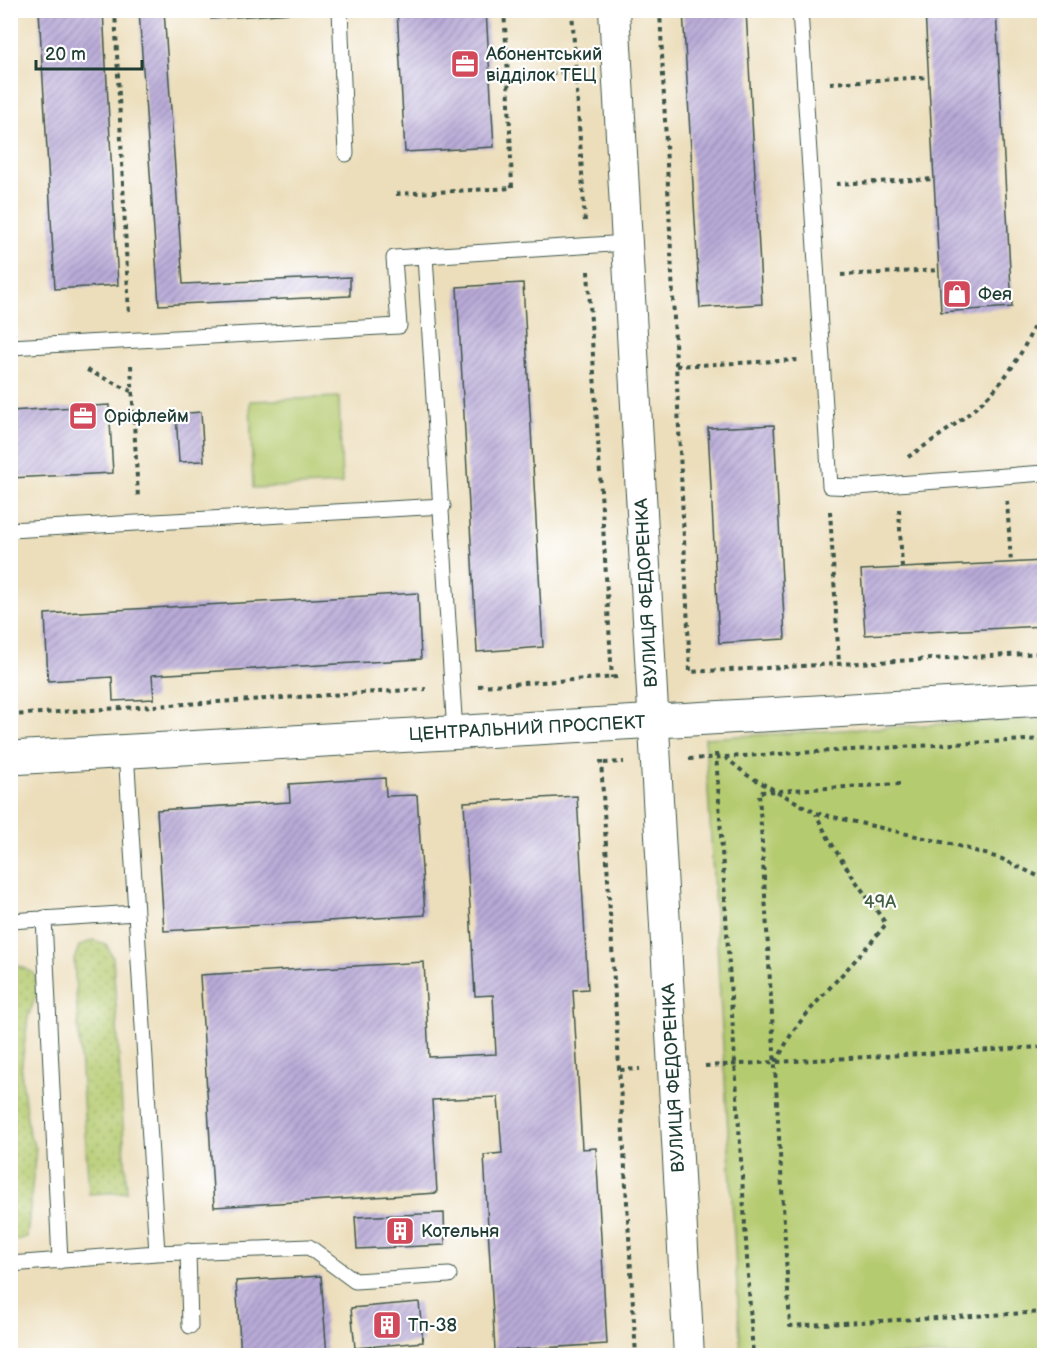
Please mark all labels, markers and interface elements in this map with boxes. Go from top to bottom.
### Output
scale bar [36,33,142,71]
text: 20 m [45,44,86,65]
place label: Абонентський відділок ТЕЦ [485,44,602,86]
office icon: Абонентський відділок ТЕЦ [449,48,481,80]
shop icon: Фея [941,278,973,310]
place label: Фея [978,284,1012,305]
office icon: Оріфлейм [67,400,99,432]
place label: Оріфлейм [104,406,189,427]
street label: ВУЛИЦЯ ФЕДОРЕНКА [631,498,662,688]
street label: ЦЕНТРАЛЬНИЙ ПРОСПЕКТ [408,712,646,745]
park label: 49А [864,892,896,913]
street label: ВУЛИЦЯ ФЕДОРЕНКА [658,983,689,1173]
building icon: Котельня [384,1215,416,1247]
place label: Котельня [421,1221,499,1242]
building icon: Тп-38 [371,1309,403,1341]
place label: Тп-38 [408,1315,457,1336]

